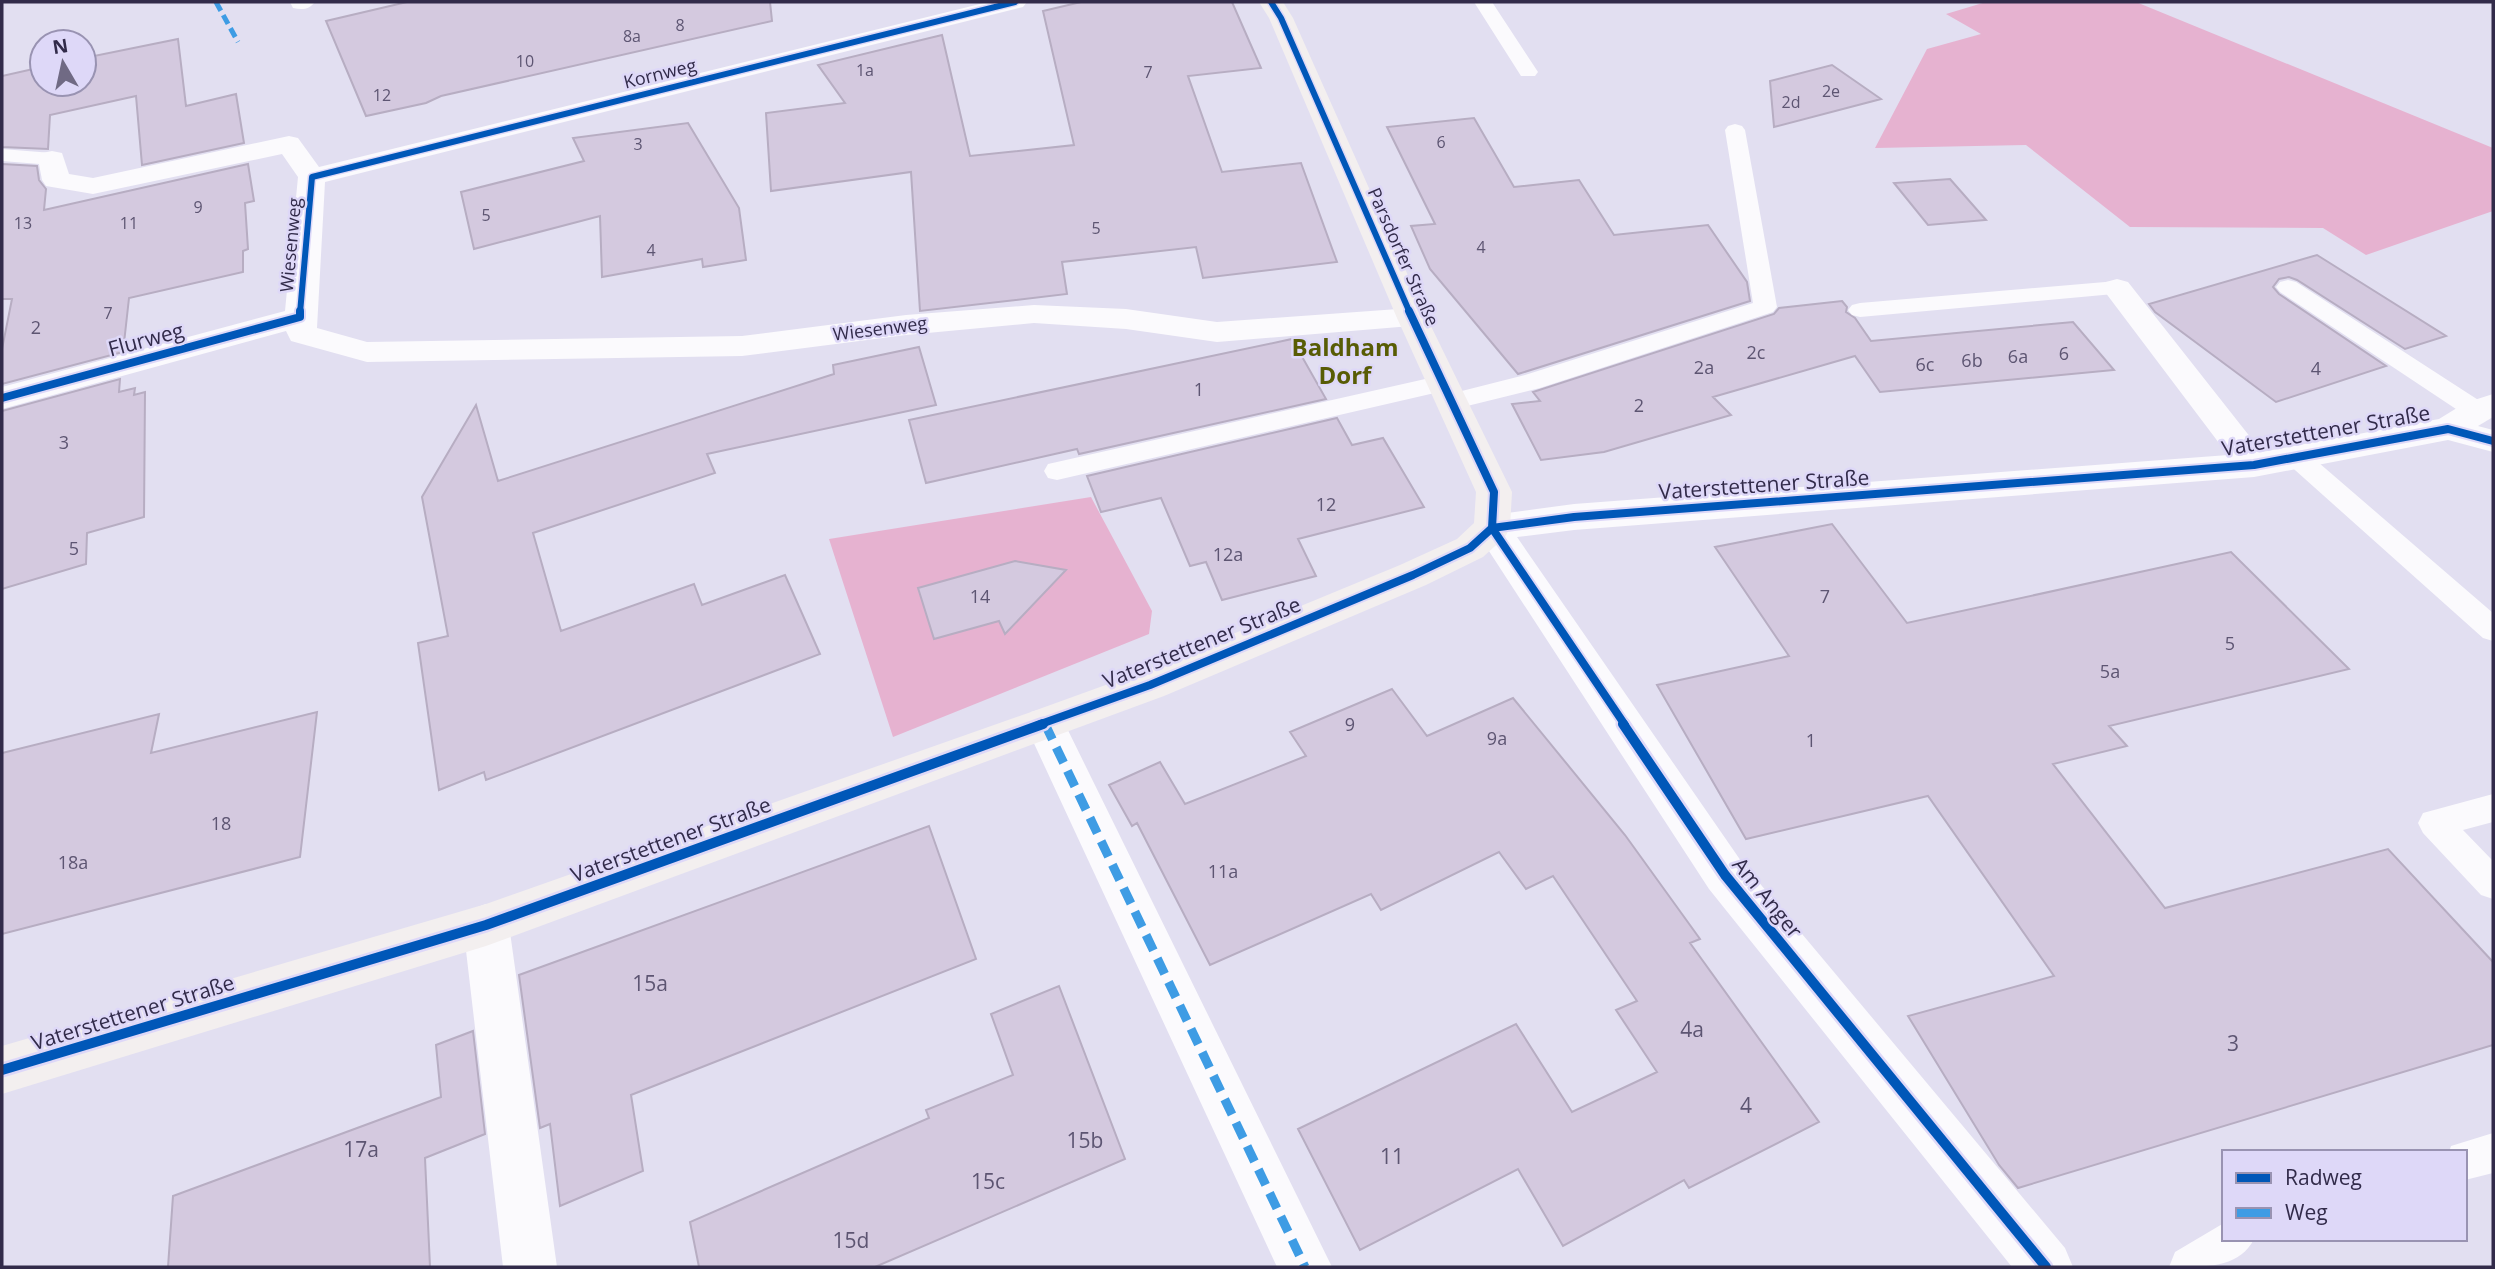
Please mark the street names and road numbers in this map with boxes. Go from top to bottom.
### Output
street label: Kornweg [621,52,699,94]
street label: Parsdorfer Straße [1363,184,1445,330]
street label: Wiesenweg [274,196,306,293]
street label: Wiesenweg [831,310,929,346]
street label: Flurweg [105,316,187,363]
street label: Vaterstettener Straße [2220,398,2432,462]
street label: Vaterstettener Straße [1658,463,1870,505]
street label: Vaterstettener Straße [1099,590,1305,695]
street label: Vaterstettener Straße [567,790,775,888]
street label: Am Anger [1727,851,1809,944]
street label: Vaterstettener Straße [28,968,238,1056]

